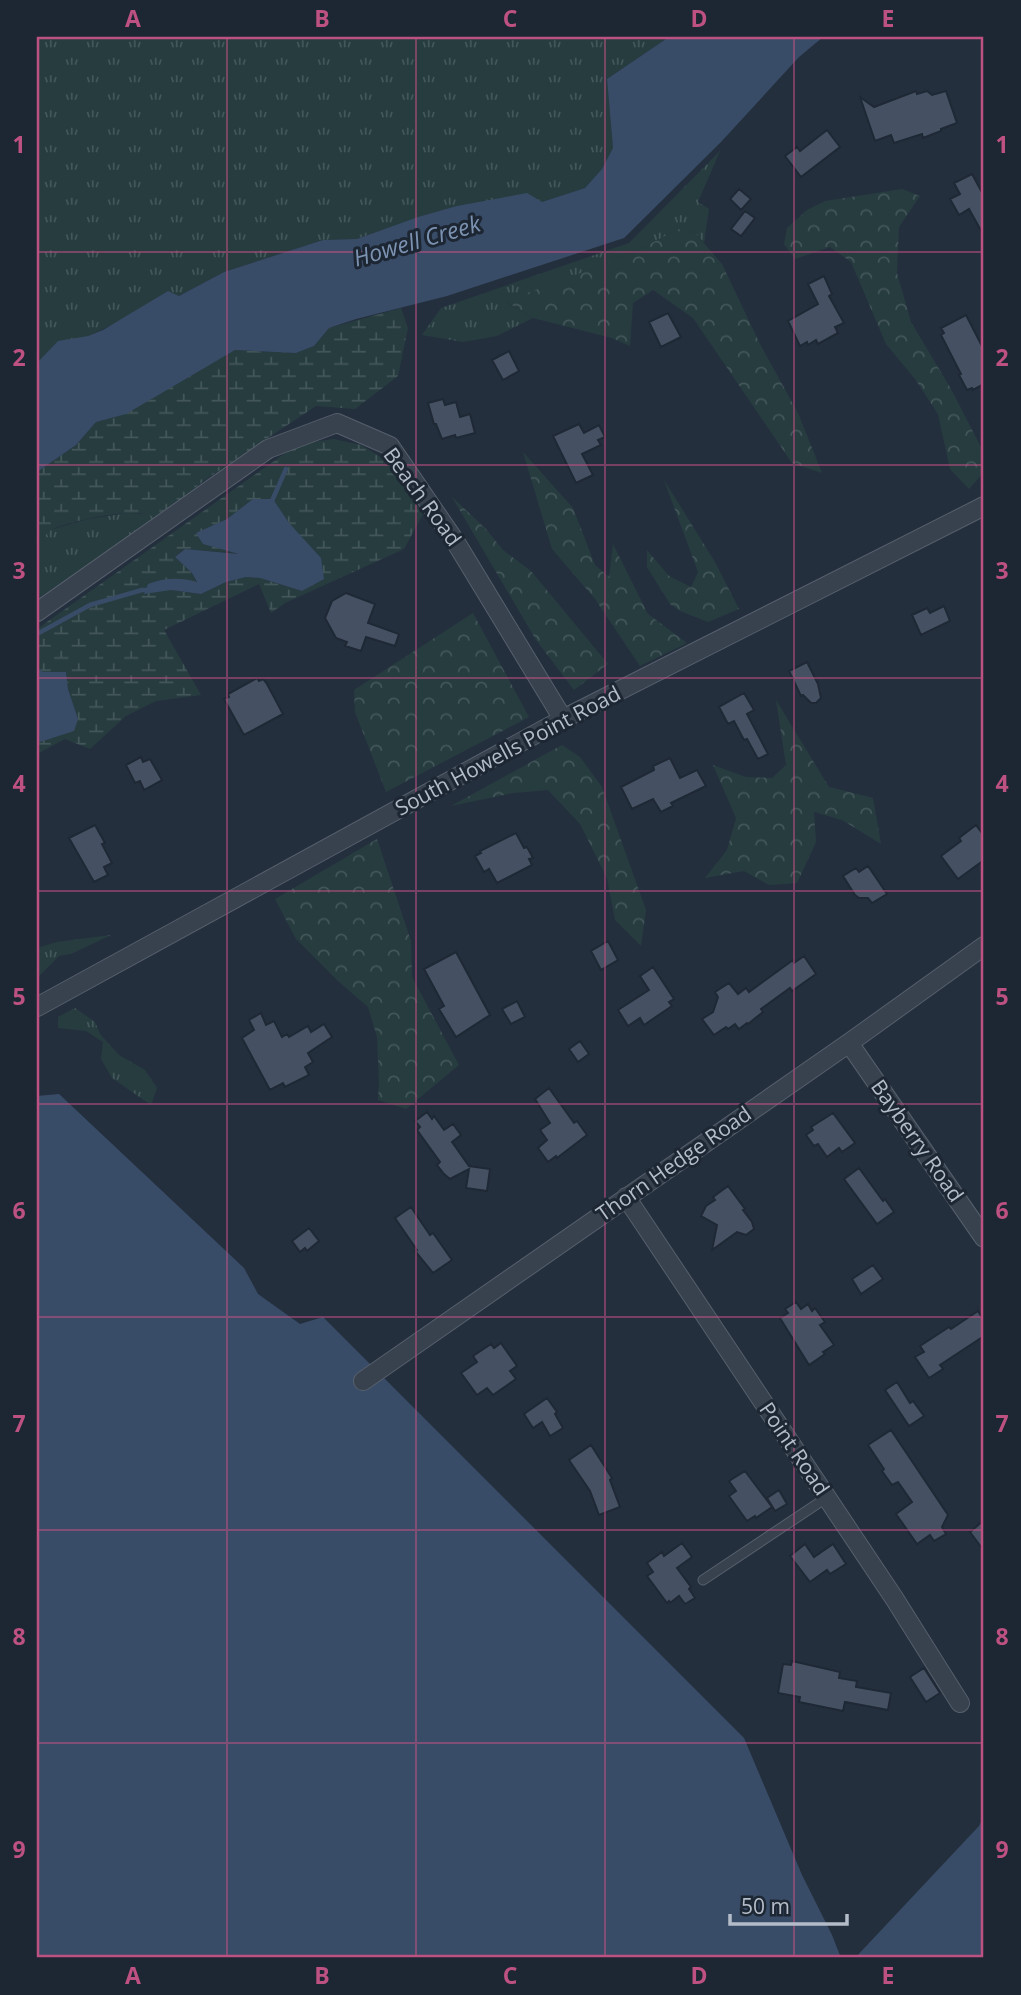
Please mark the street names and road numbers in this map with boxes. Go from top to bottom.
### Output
street label: Beach Road [378,441,468,551]
street label: South Howells Point Road [390,679,625,822]
street label: Bayberry Road [865,1074,970,1207]
street label: Thorn Hedge Road [590,1099,756,1227]
street label: Point Road [753,1396,836,1500]

